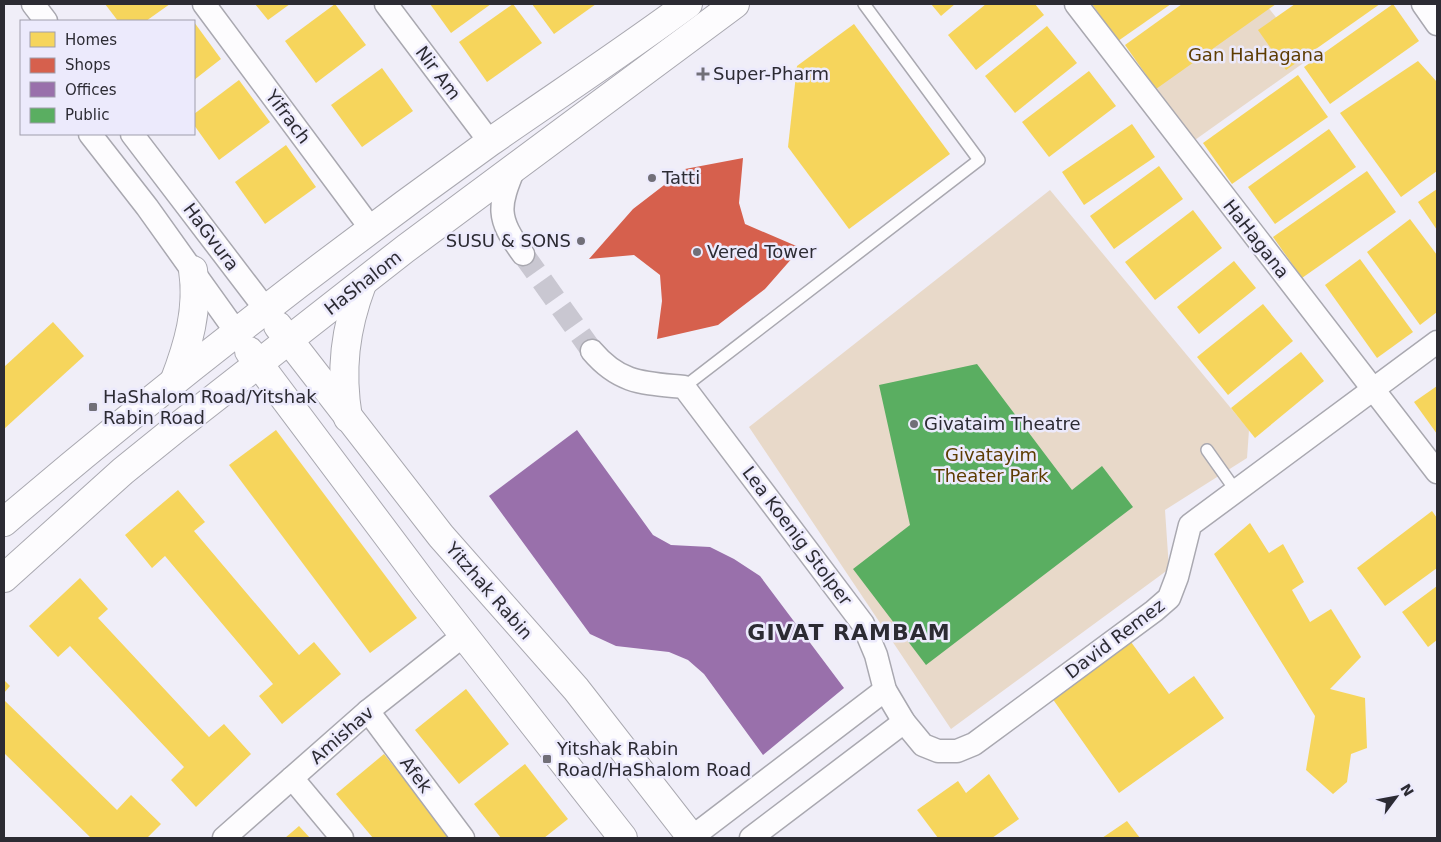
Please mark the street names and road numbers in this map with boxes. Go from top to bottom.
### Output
street label: Nir Am [412,42,465,104]
street label: Yifrach [261,85,315,148]
street label: HaHagana [1219,195,1294,282]
street label: HaGvura [179,199,244,275]
street label: HaShalom [320,246,405,319]
street label: Lea Koenig Stolper [738,462,857,610]
street label: Yitzhak Rabin [441,537,537,643]
street label: David Remez [1061,595,1168,683]
street label: Amishav [306,701,378,768]
street label: Afek [396,753,437,797]

